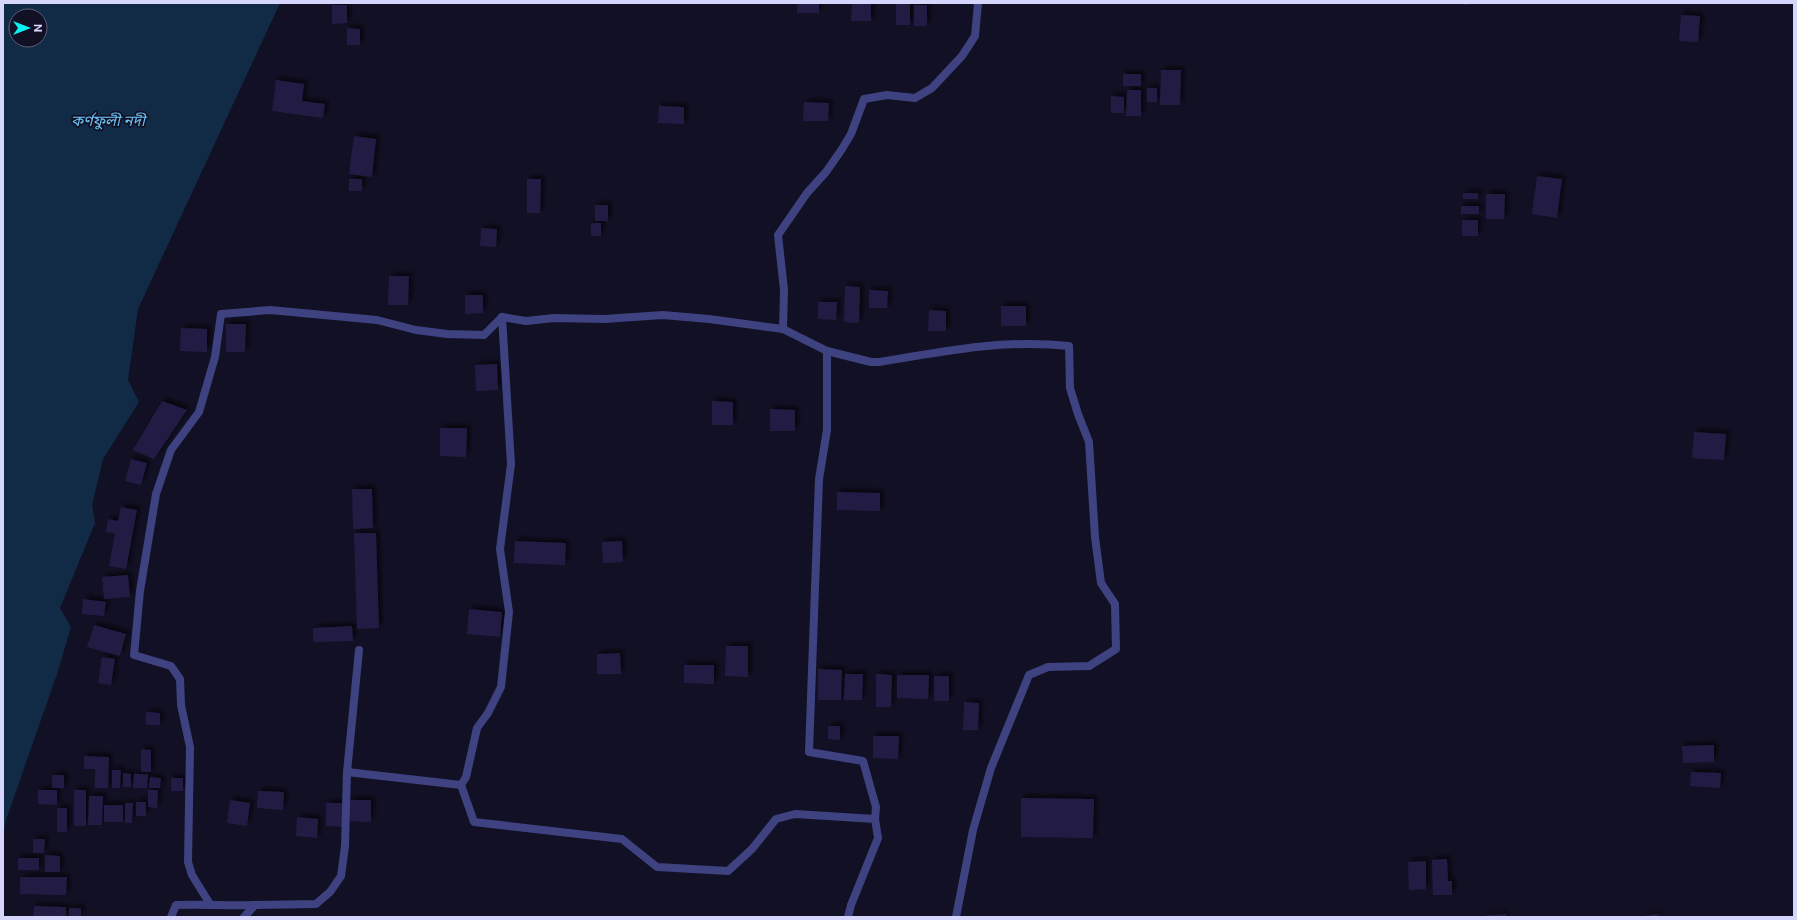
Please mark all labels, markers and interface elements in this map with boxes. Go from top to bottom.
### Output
north arrow [8,8,48,48]
text: N [32,24,44,32]
water label: কর্ণফুলী নদী [71,112,148,130]

